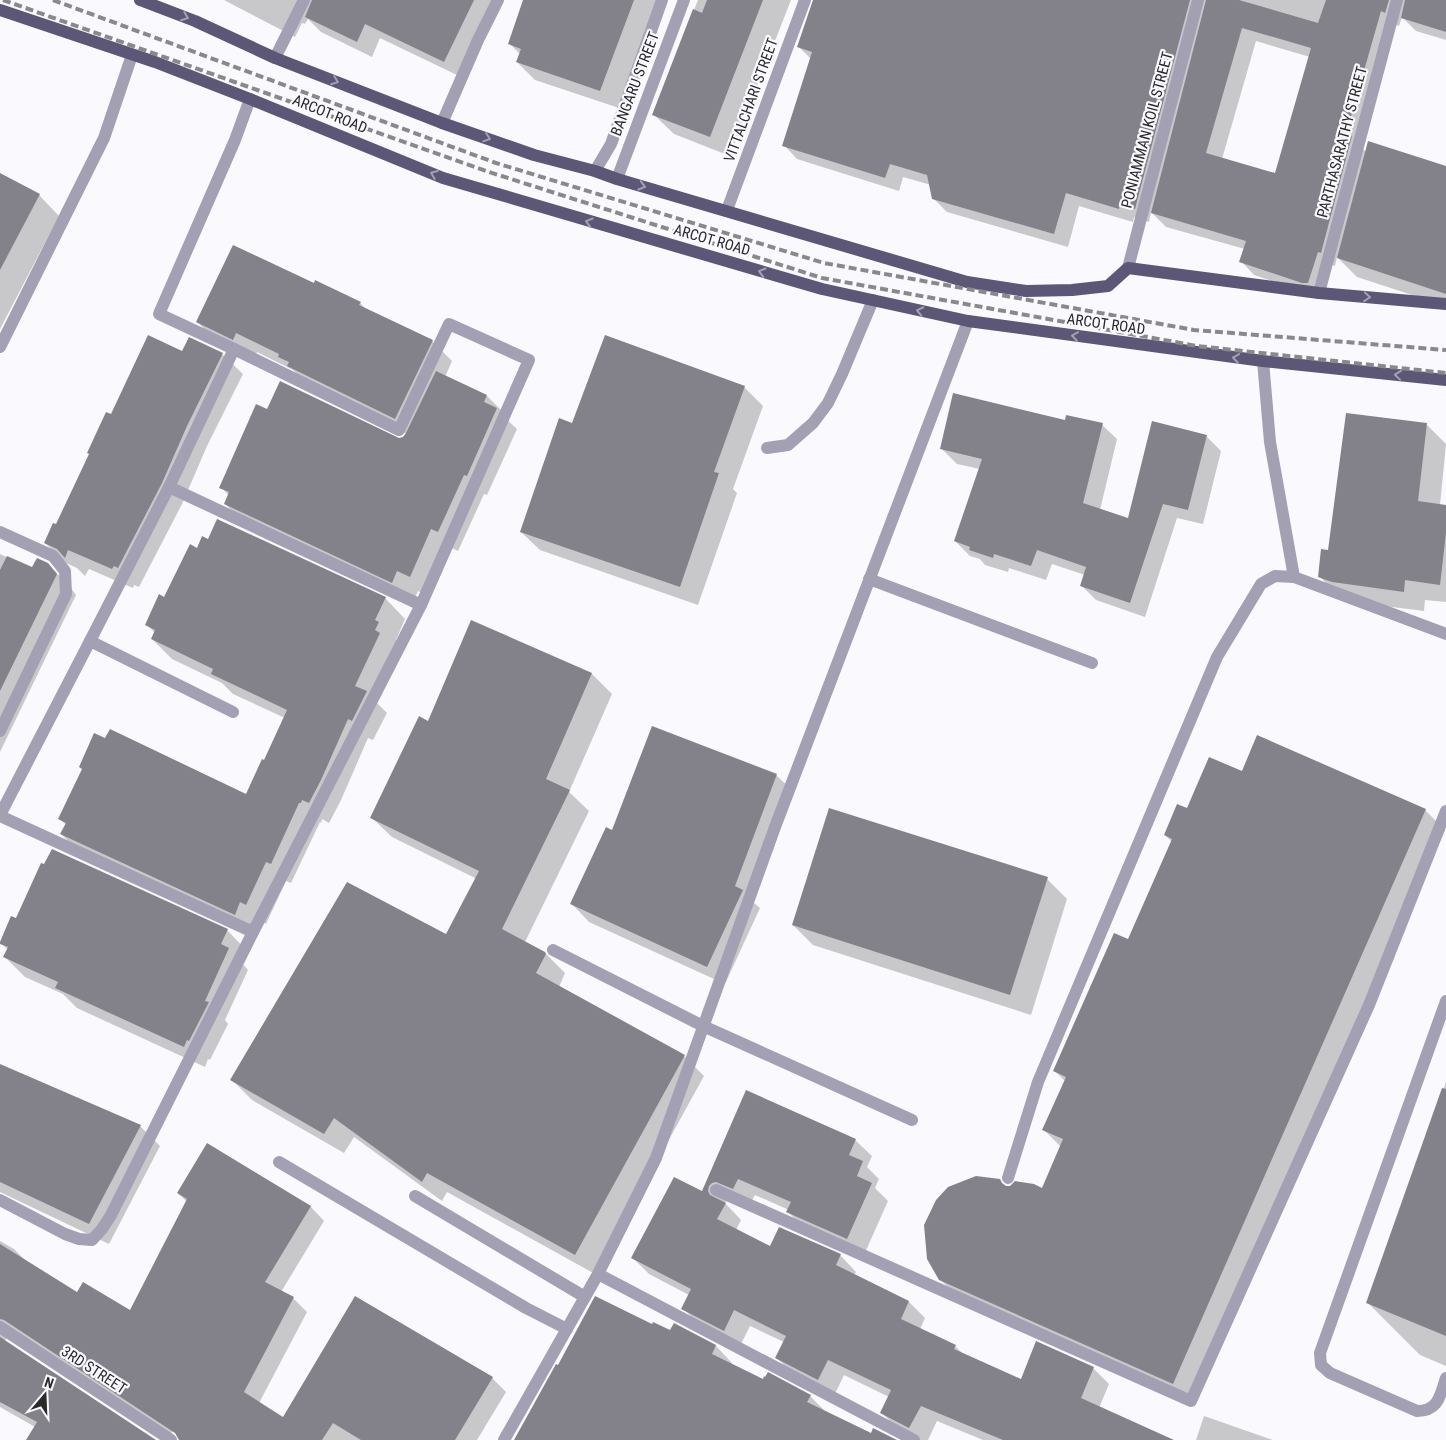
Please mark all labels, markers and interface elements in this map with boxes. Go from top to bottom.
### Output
one-way arrow [181,12,189,22]
street label: BANGARU STREET [607,29,663,139]
street label: VITTALCHARI STREET [720,35,782,164]
street label: PONIAMMAN KOIL STREET [1117,50,1177,210]
street label: PARTHASARATHY STREET [1313,64,1371,220]
one-way arrow [330,75,339,85]
street label: ARCOT ROAD [290,91,370,137]
one-way arrow [482,132,491,142]
one-way arrow [430,170,439,181]
one-way arrow [638,180,646,191]
one-way arrow [586,217,594,227]
street label: ARCOT ROAD [672,220,752,260]
one-way arrow [759,267,767,277]
one-way arrow [1363,291,1371,302]
one-way arrow [916,306,925,316]
street label: ARCOT ROAD [1066,310,1146,338]
one-way arrow [1071,331,1079,342]
one-way arrow [1232,353,1240,364]
one-way arrow [1393,370,1401,381]
street label: 3RD STREET [58,1342,130,1398]
north arrow [20,1370,70,1420]
text: N [43,1374,56,1392]

